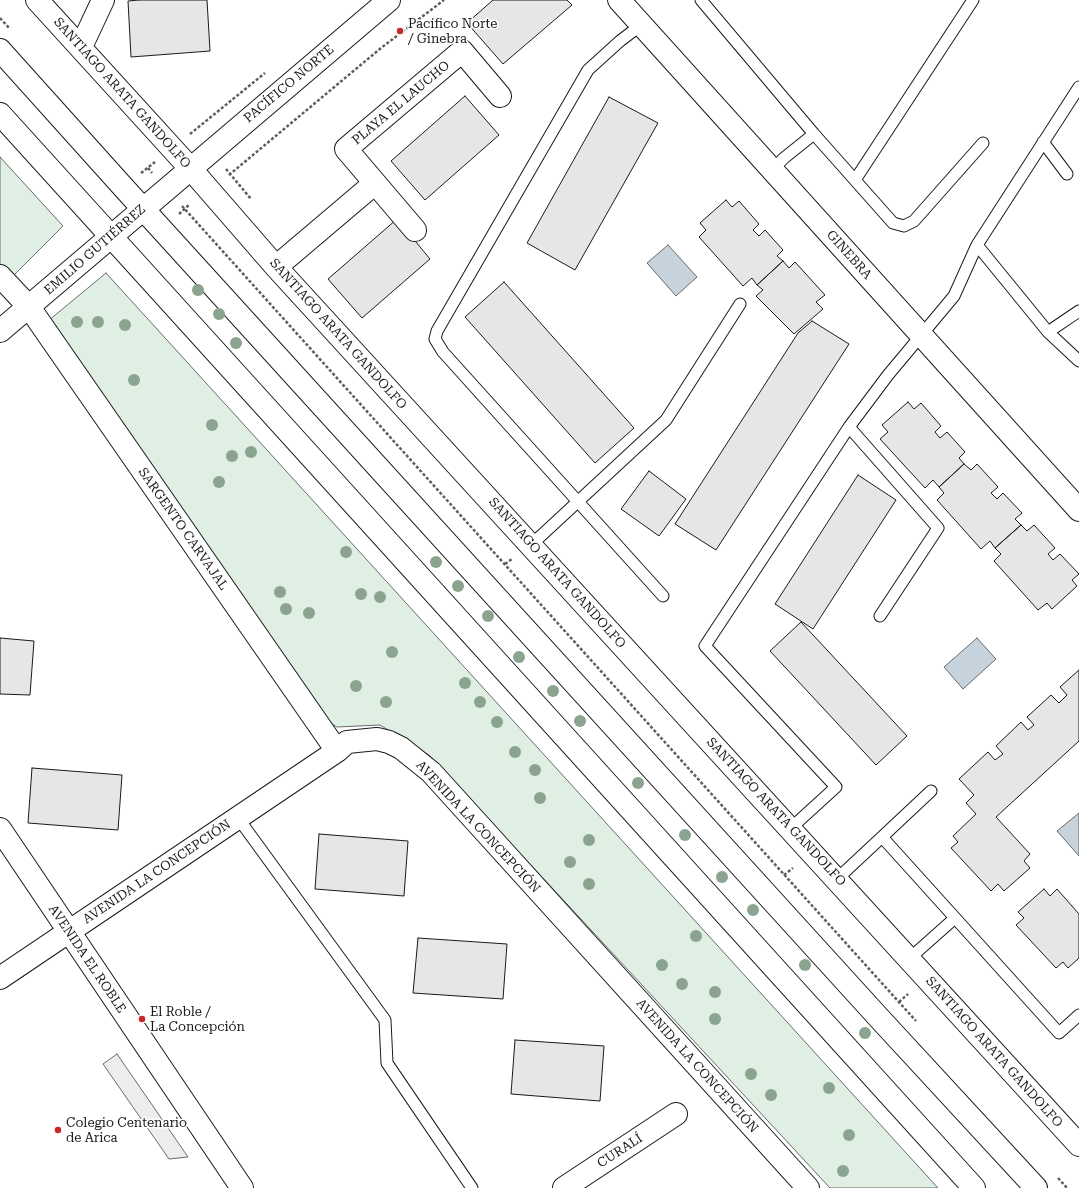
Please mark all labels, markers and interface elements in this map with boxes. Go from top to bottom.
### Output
street label: SANTIAGO ARATA GANDOLFO [50,14,194,172]
place label: Pacífico Norte / Ginebra [408,16,497,47]
marker: Pacífico Norte / Ginebra [395,26,405,36]
street label: PACÍFICO NORTE [241,42,337,126]
street label: PLAYA EL LAUCHO [349,58,453,148]
street label: EMILIO GUTIÉRREZ [41,202,149,298]
street label: GINEBRA [823,227,875,283]
street label: SANTIAGO ARATA GANDOLFO [266,255,410,413]
street label: SARGENTO CARVAJAL [135,465,231,593]
street label: SANTIAGO ARATA GANDOLFO [485,494,629,652]
street label: SANTIAGO ARATA GANDOLFO [703,735,849,889]
street label: AVENIDA LA CONCEPCIÓN [413,758,543,896]
street label: AVENIDA LA CONCEPCIÓN [80,817,234,927]
street label: AVENIDA EL ROBLE [45,902,129,1016]
street label: SANTIAGO ARATA GANDOLFO [922,973,1066,1131]
street label: AVENIDA LA CONCEPCIÓN [633,996,761,1136]
place label: El Roble / La Concepción [150,1004,245,1035]
marker: El Roble / La Concepción [137,1014,147,1024]
place label: Colegio Centenario de Arica [66,1115,187,1146]
marker: Colegio Centenario de Arica [53,1125,63,1135]
street label: CURALÍ [594,1131,646,1171]

